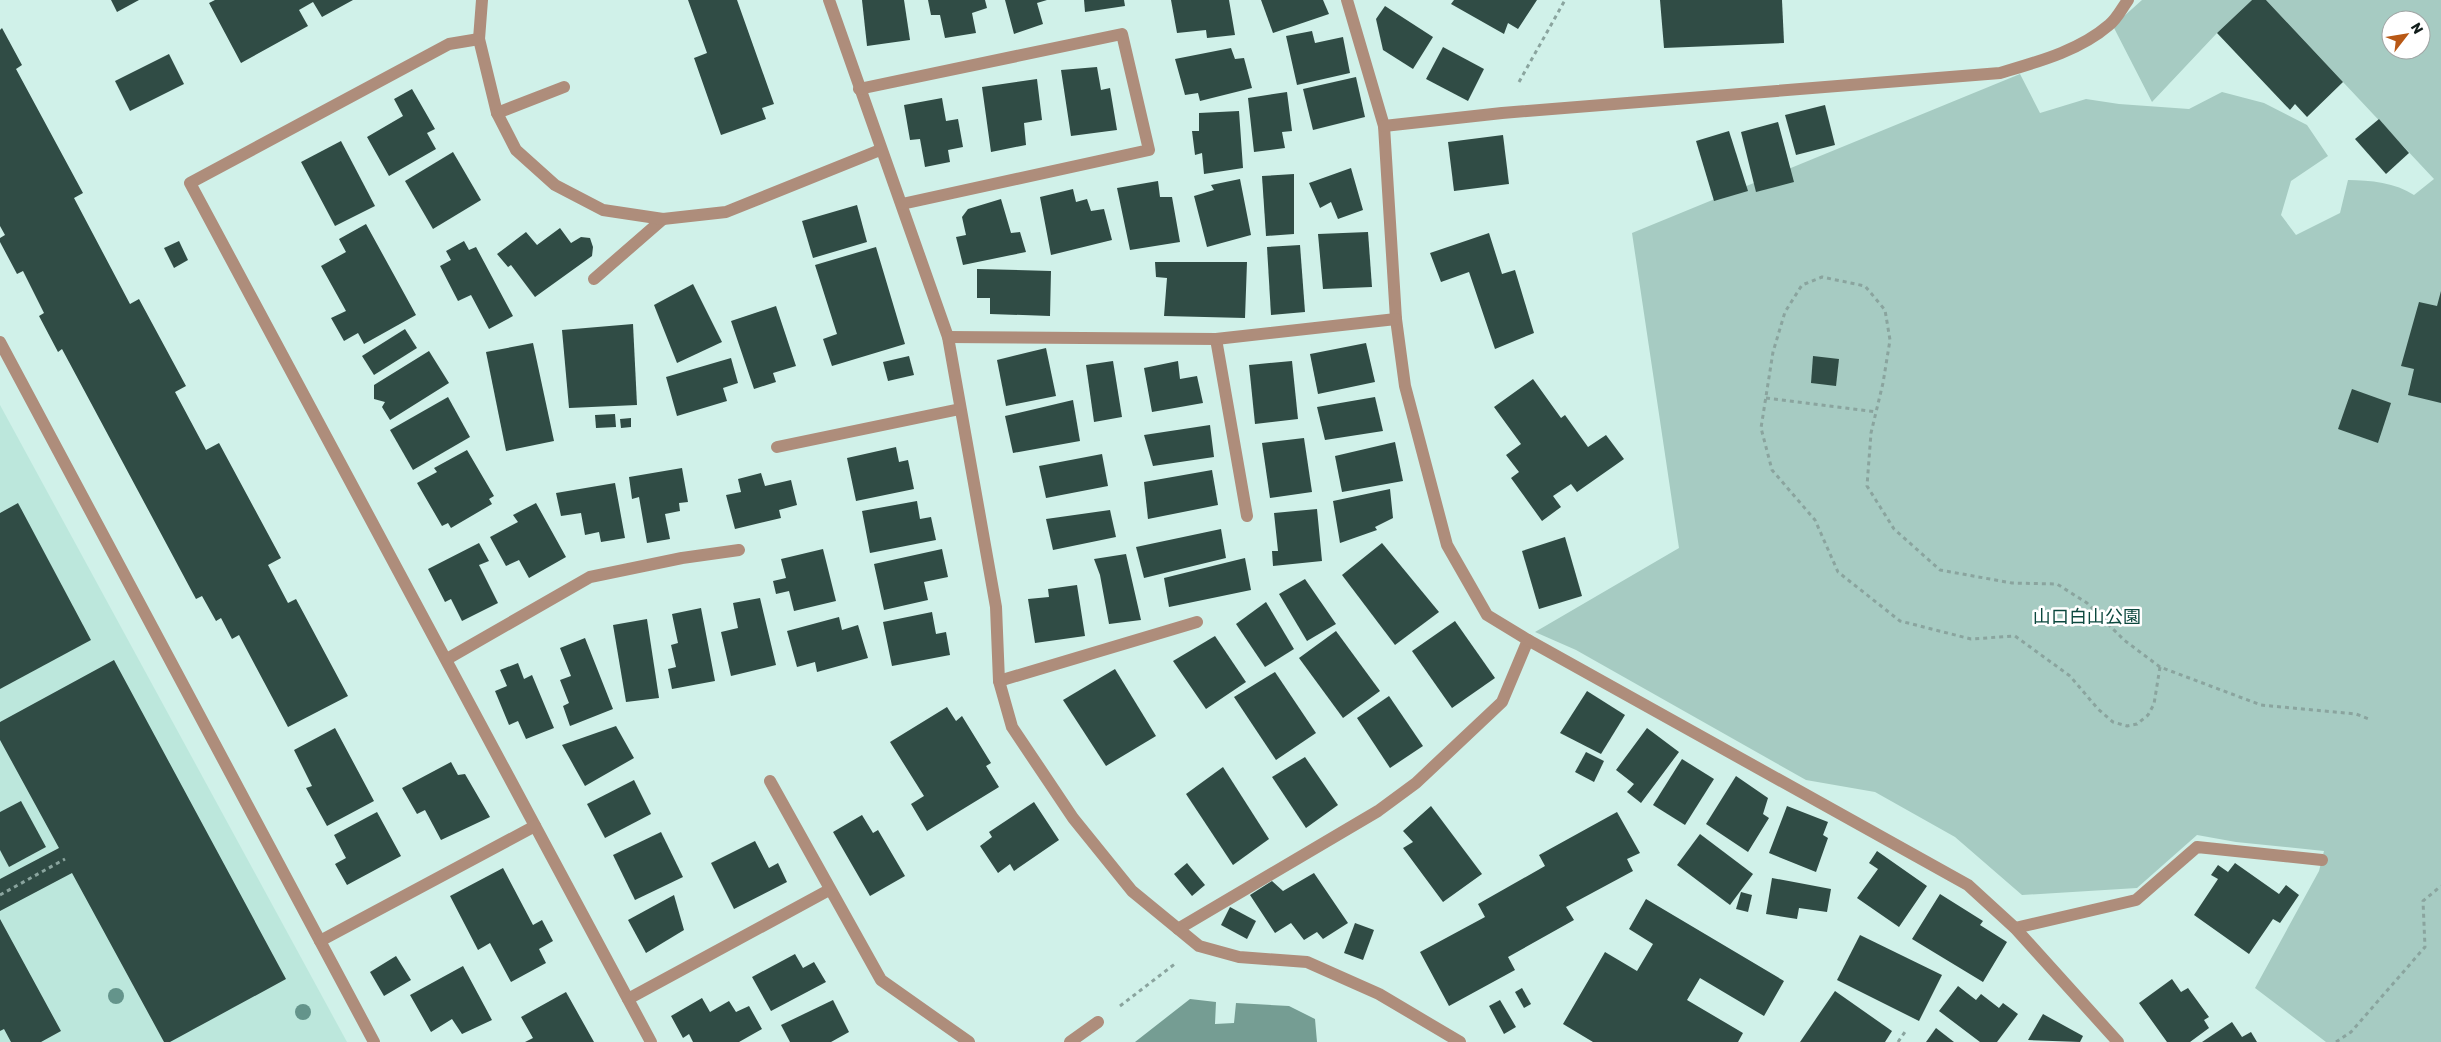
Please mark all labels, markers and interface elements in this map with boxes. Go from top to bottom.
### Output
north arrow [2381,10,2431,60]
text: N [2407,20,2427,37]
park label: 山口白山公園 [2033,606,2141,628]

